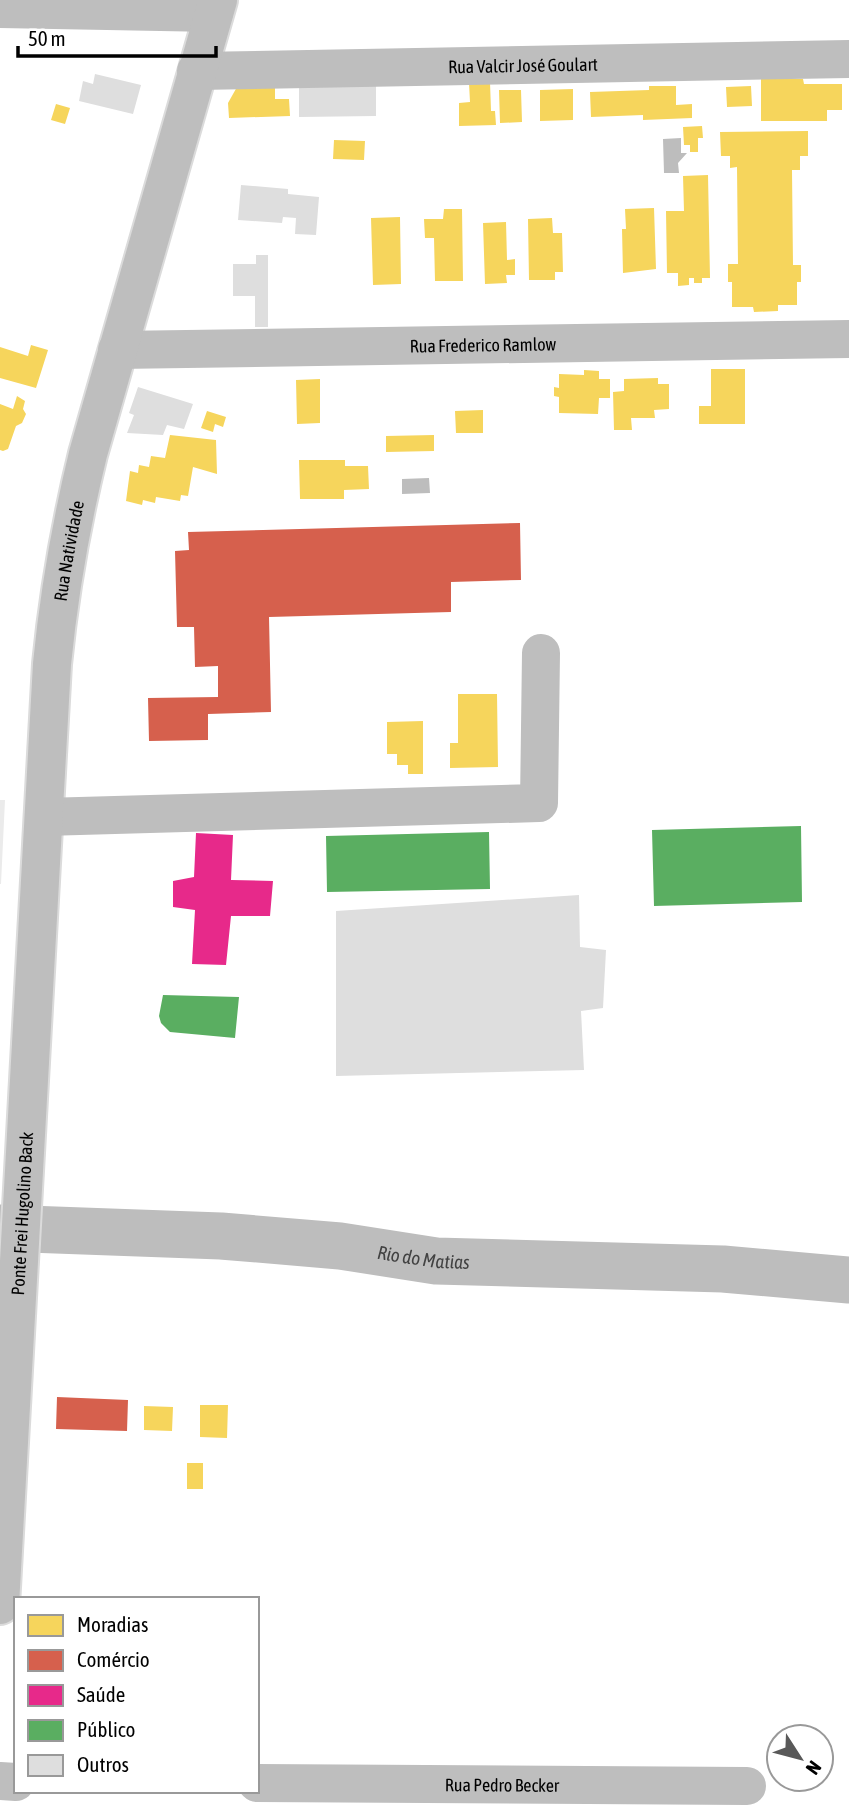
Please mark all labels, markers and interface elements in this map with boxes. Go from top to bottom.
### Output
scale bar [18,14,215,58]
text: 50 m [28,26,66,50]
street label: Rua Valcir José Goulart [448,53,598,77]
street label: Rua Frederico Ramlow [409,333,557,356]
street label: Rua Natividade [49,498,88,602]
street label: Ponte Frei Hugolino Back [7,1131,37,1296]
water label: Rio do Matias [376,1241,470,1273]
legend [14,1597,259,1793]
text: Moradias [77,1612,148,1636]
text: Comércio [77,1647,150,1671]
text: Saúde [77,1682,125,1706]
text: Público [77,1717,135,1741]
north arrow [765,1723,835,1793]
text: Outros [77,1752,129,1776]
text: N [802,1757,826,1779]
street label: Rua Pedro Becker [445,1774,560,1795]

